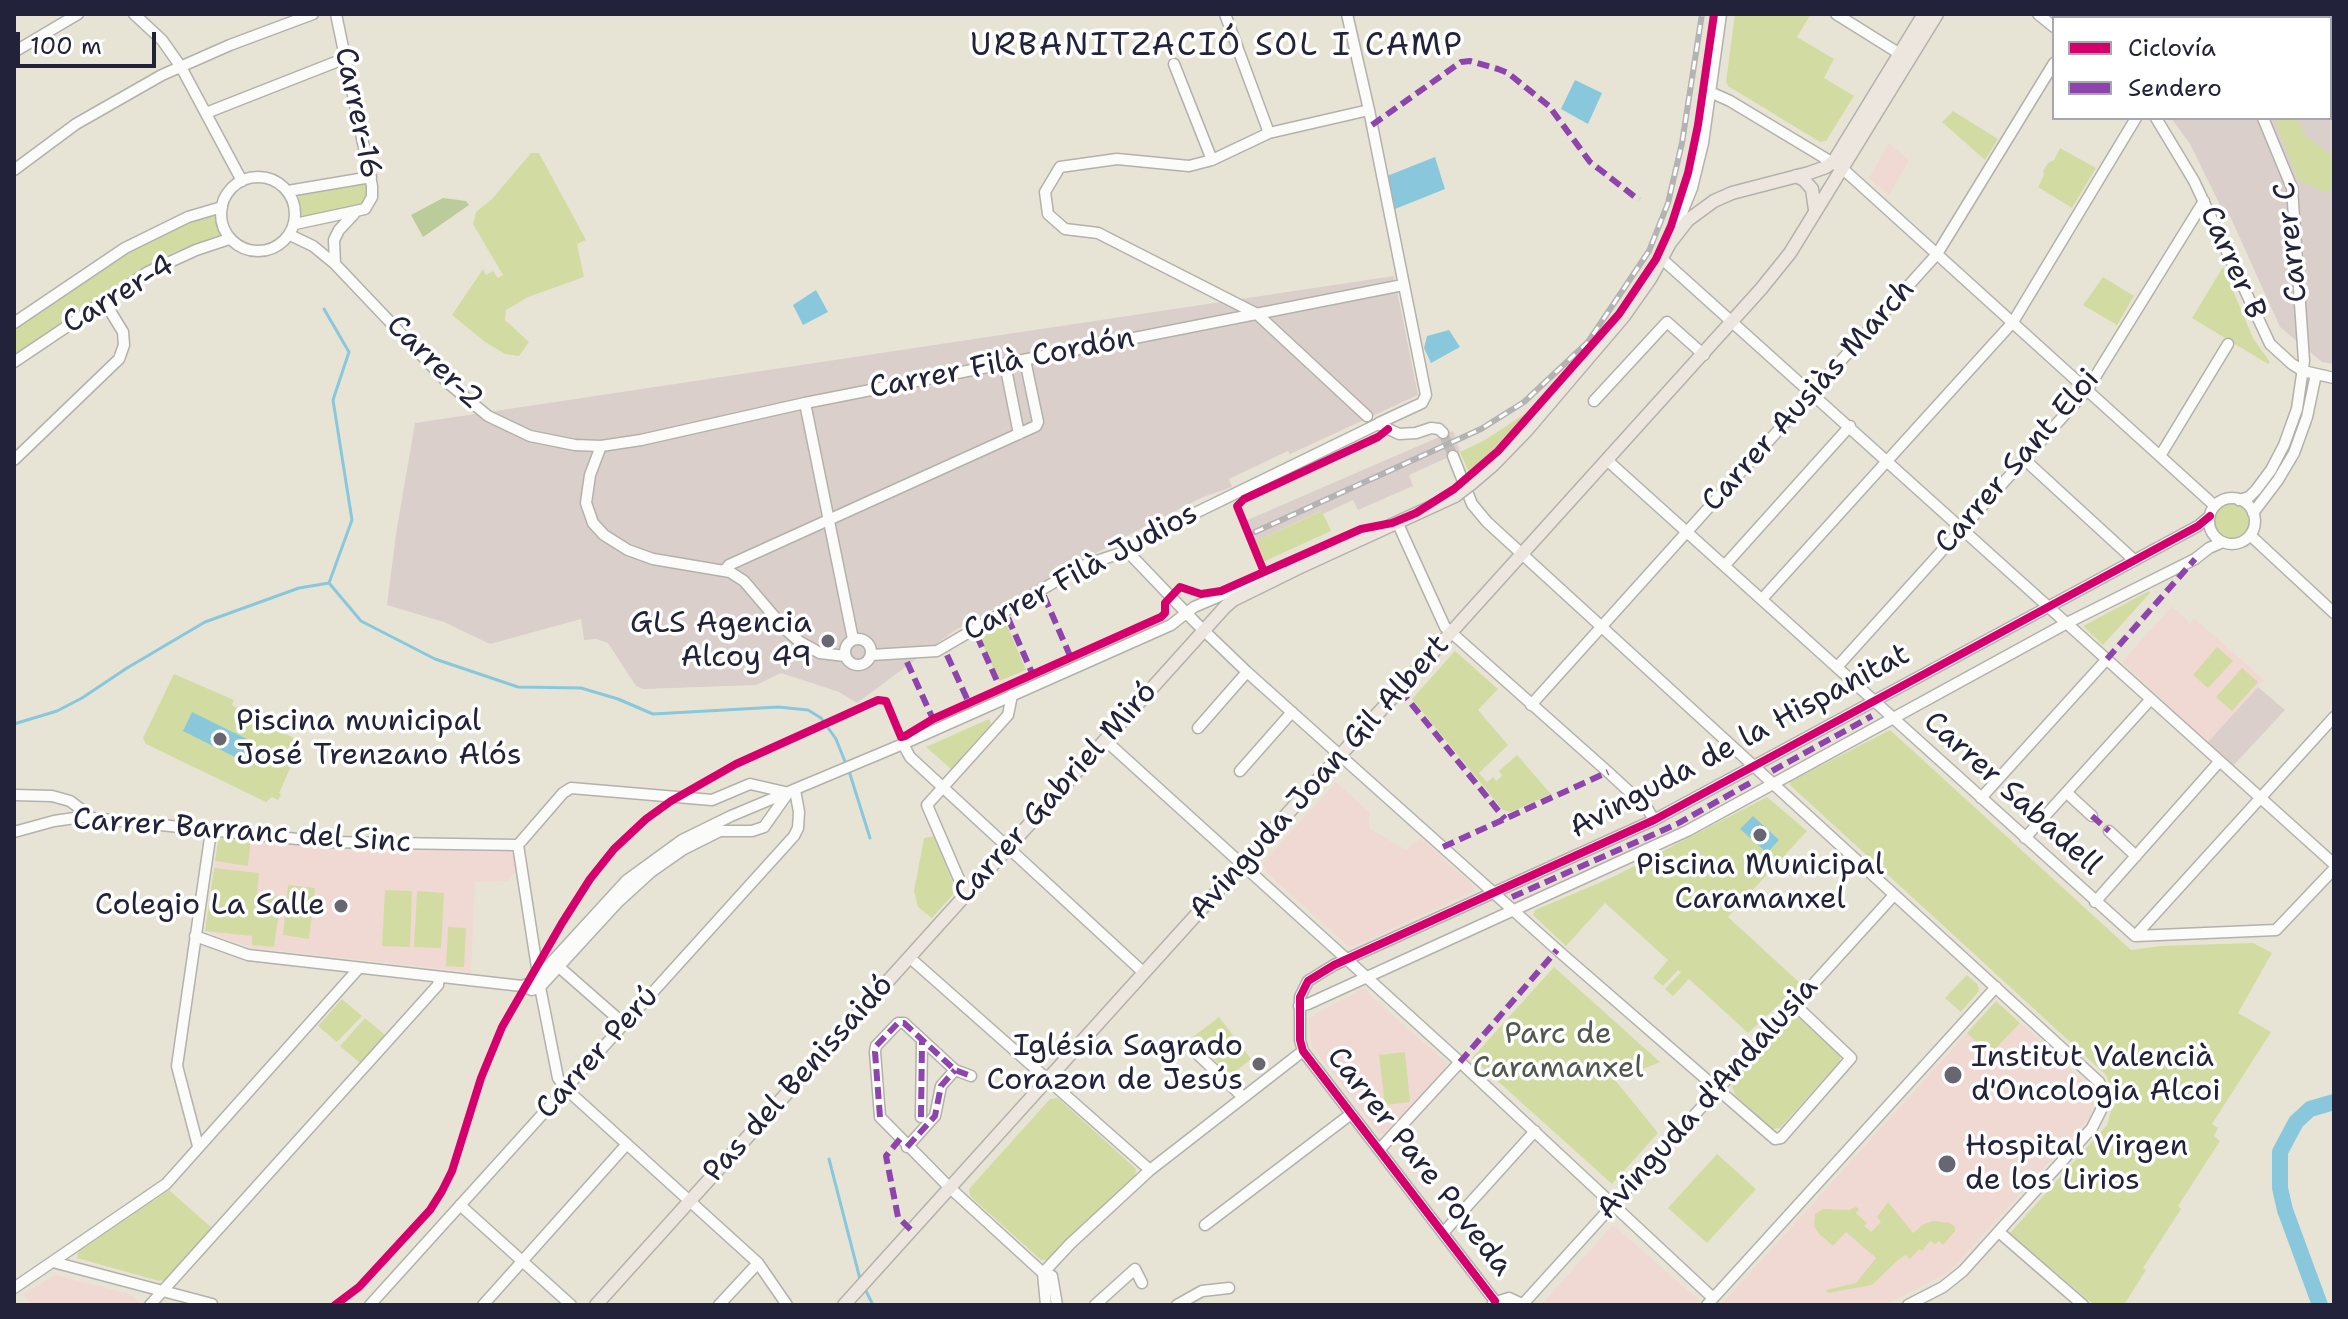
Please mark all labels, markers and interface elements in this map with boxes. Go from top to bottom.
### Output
scale bar [20,16,160,66]
legend [2052,16,2332,120]
district label: URBANITZACIÓ SOL I CAMP [970,28,1464,66]
text: 100 m [30,30,102,62]
text: Ciclovía [2128,32,2216,64]
street label: Carrer-16 [326,44,388,182]
text: Sendero [2128,72,2222,104]
street label: Carrer C [2268,180,2316,304]
street label: Carrer B [2191,201,2273,325]
street label: Carrer-4 [57,248,181,342]
street label: Carrer Ausiàs March [1695,272,1923,520]
street label: Carrer-2 [378,308,490,418]
street label: Carrer Filà Cordón [867,321,1137,407]
street label: Carrer Sant Eloi [1928,362,2108,562]
street label: Carrer Filà Judios [958,496,1204,650]
place label: GLS Agencia Alcoy 49 [630,606,812,676]
street label: Avinguda Joan Gil Albert [1182,628,1458,928]
marker: GLS Agencia Alcoy 49 [819,632,837,650]
street label: Avinguda de la Hispanitat [1564,637,1916,847]
street label: Carrer Gabriel Miró [947,675,1165,911]
place label: Piscina municipal José Trenzano Alós [236,704,522,774]
street label: Carrer Sabadell [1916,705,2108,883]
marker: Piscina municipal José Trenzano Alós [211,730,229,748]
street label: Carrer Barranc del Sinc [72,802,412,862]
marker: Piscina Municipal Caramanxel [1751,826,1769,844]
place label: Piscina Municipal Caramanxel [1636,848,1884,918]
place label: Colegio La Salle [95,888,325,924]
marker: Colegio La Salle [332,897,350,915]
street label: Pas del Benissaidó [696,968,902,1190]
street label: Avinguda d'Andalusia [1590,970,1826,1228]
street label: Carrer Perú [529,979,667,1127]
park label: Parc de Caramanxel [1472,1017,1644,1088]
place label: Iglésia Sagrado Corazon de Jesús [987,1029,1243,1100]
street label: Carrer Pare Poveda [1318,1040,1520,1284]
place label: Institut Valencià d'Oncologia Alcoi [1971,1040,2221,1110]
marker: Iglésia Sagrado Corazon de Jesús [1250,1055,1268,1073]
marker: Institut Valencià d'Oncologia Alcoi [1942,1064,1964,1086]
place label: Hospital Virgen de los Lirios [1965,1129,2188,1200]
marker: Hospital Virgen de los Lirios [1936,1153,1958,1175]

